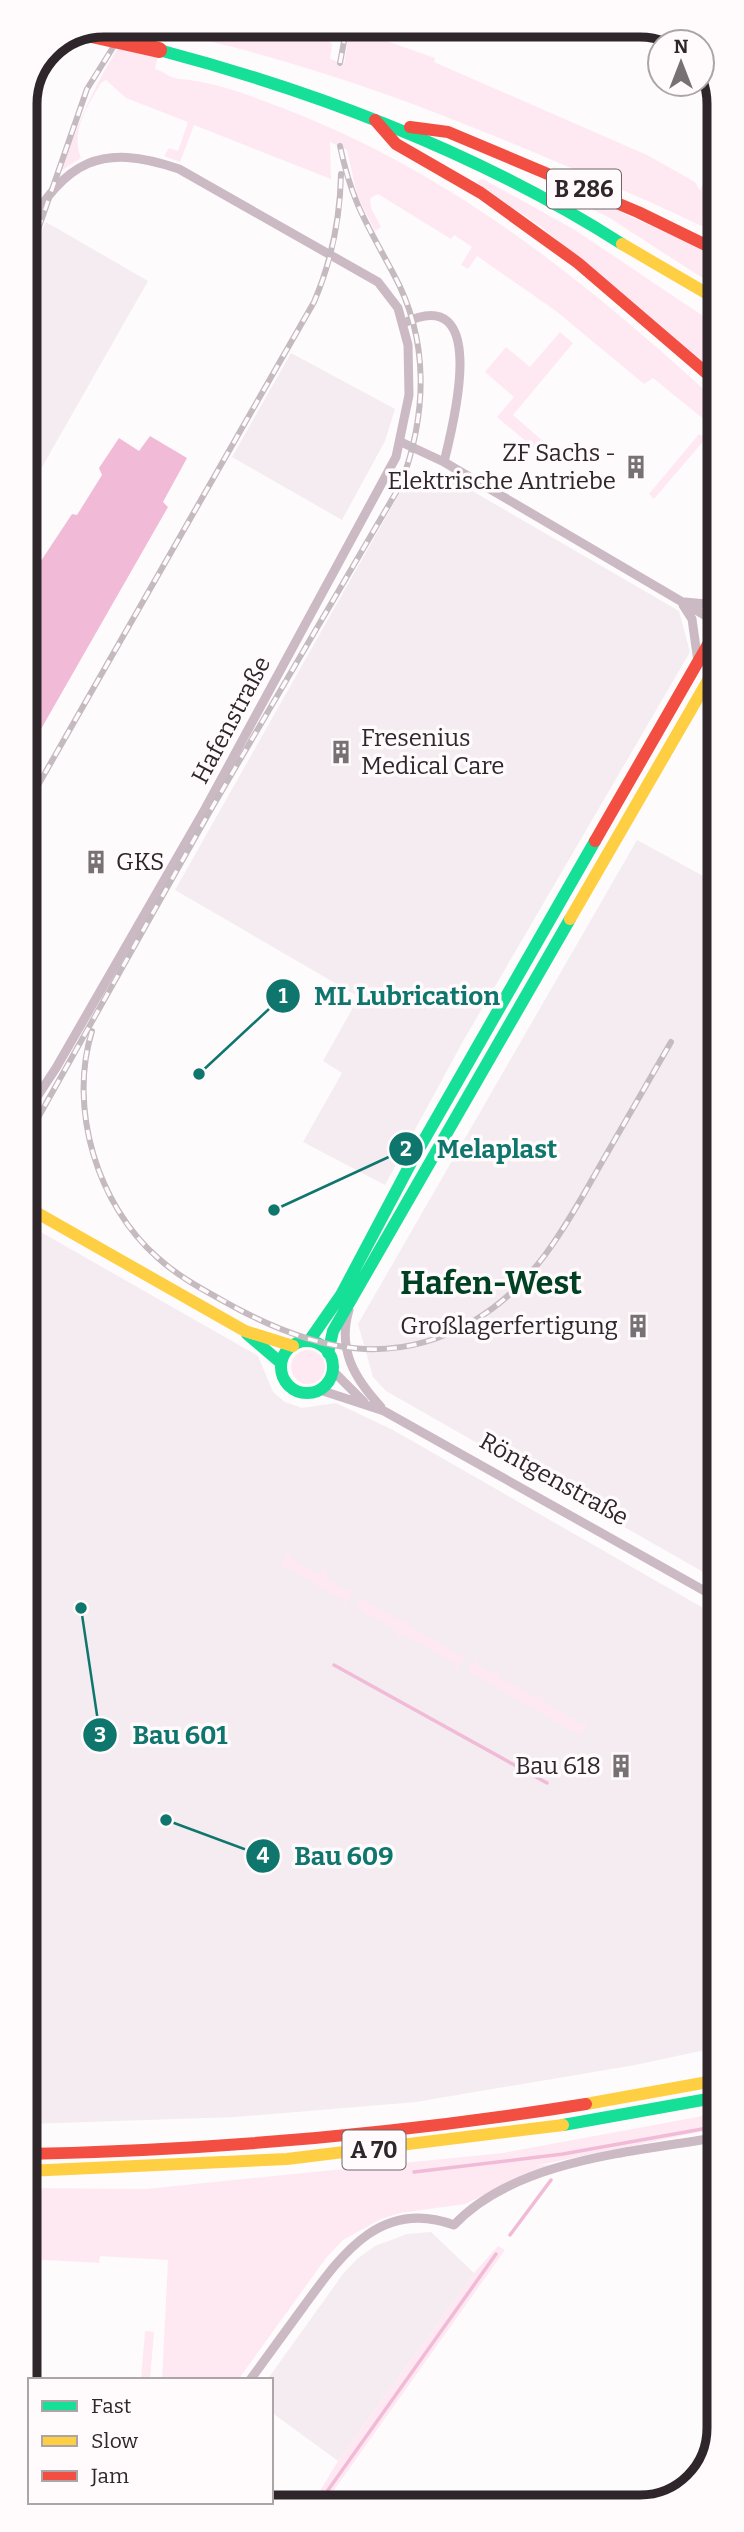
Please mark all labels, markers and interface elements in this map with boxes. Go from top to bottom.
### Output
north arrow [646,28,716,98]
text: N [674,35,689,58]
road number: B 286 [547,170,621,208]
place label: ZF Sachs - Elektrische Antriebe [388,439,616,495]
building icon: ZF Sachs - Elektrische Antriebe [622,453,650,481]
street label: Hafenstraße [186,652,276,788]
place label: Fresenius Medical Care [361,724,505,780]
building icon: Fresenius Medical Care [327,738,355,766]
building icon: GKS [82,848,110,876]
place label: GKS [116,848,164,876]
callout: ML Lubrication [265,972,514,1019]
text: ML Lubrication [314,981,500,1012]
text: 1 [278,983,288,1009]
callout: Melaplast [388,1125,572,1172]
text: Melaplast [437,1134,558,1165]
text: 2 [400,1136,412,1162]
district label: Hafen-West [400,1264,582,1302]
place label: Großlagerfertigung [400,1312,618,1340]
building icon: Großlagerfertigung [624,1312,652,1340]
street label: Röntgenstraße [475,1427,633,1531]
callout: Bau 601 [83,1711,241,1758]
text: Bau 601 [132,1720,228,1751]
text: 3 [94,1722,106,1748]
place label: Bau 618 [515,1752,601,1780]
building icon: Bau 618 [607,1752,635,1780]
callout: Bau 609 [246,1832,408,1879]
text: Bau 609 [294,1841,394,1872]
text: 4 [257,1843,270,1869]
road number: A 70 [342,2130,406,2170]
legend [28,2378,273,2504]
text: Fast [91,2393,132,2419]
text: Slow [91,2428,138,2454]
text: Jam [90,2463,129,2489]

